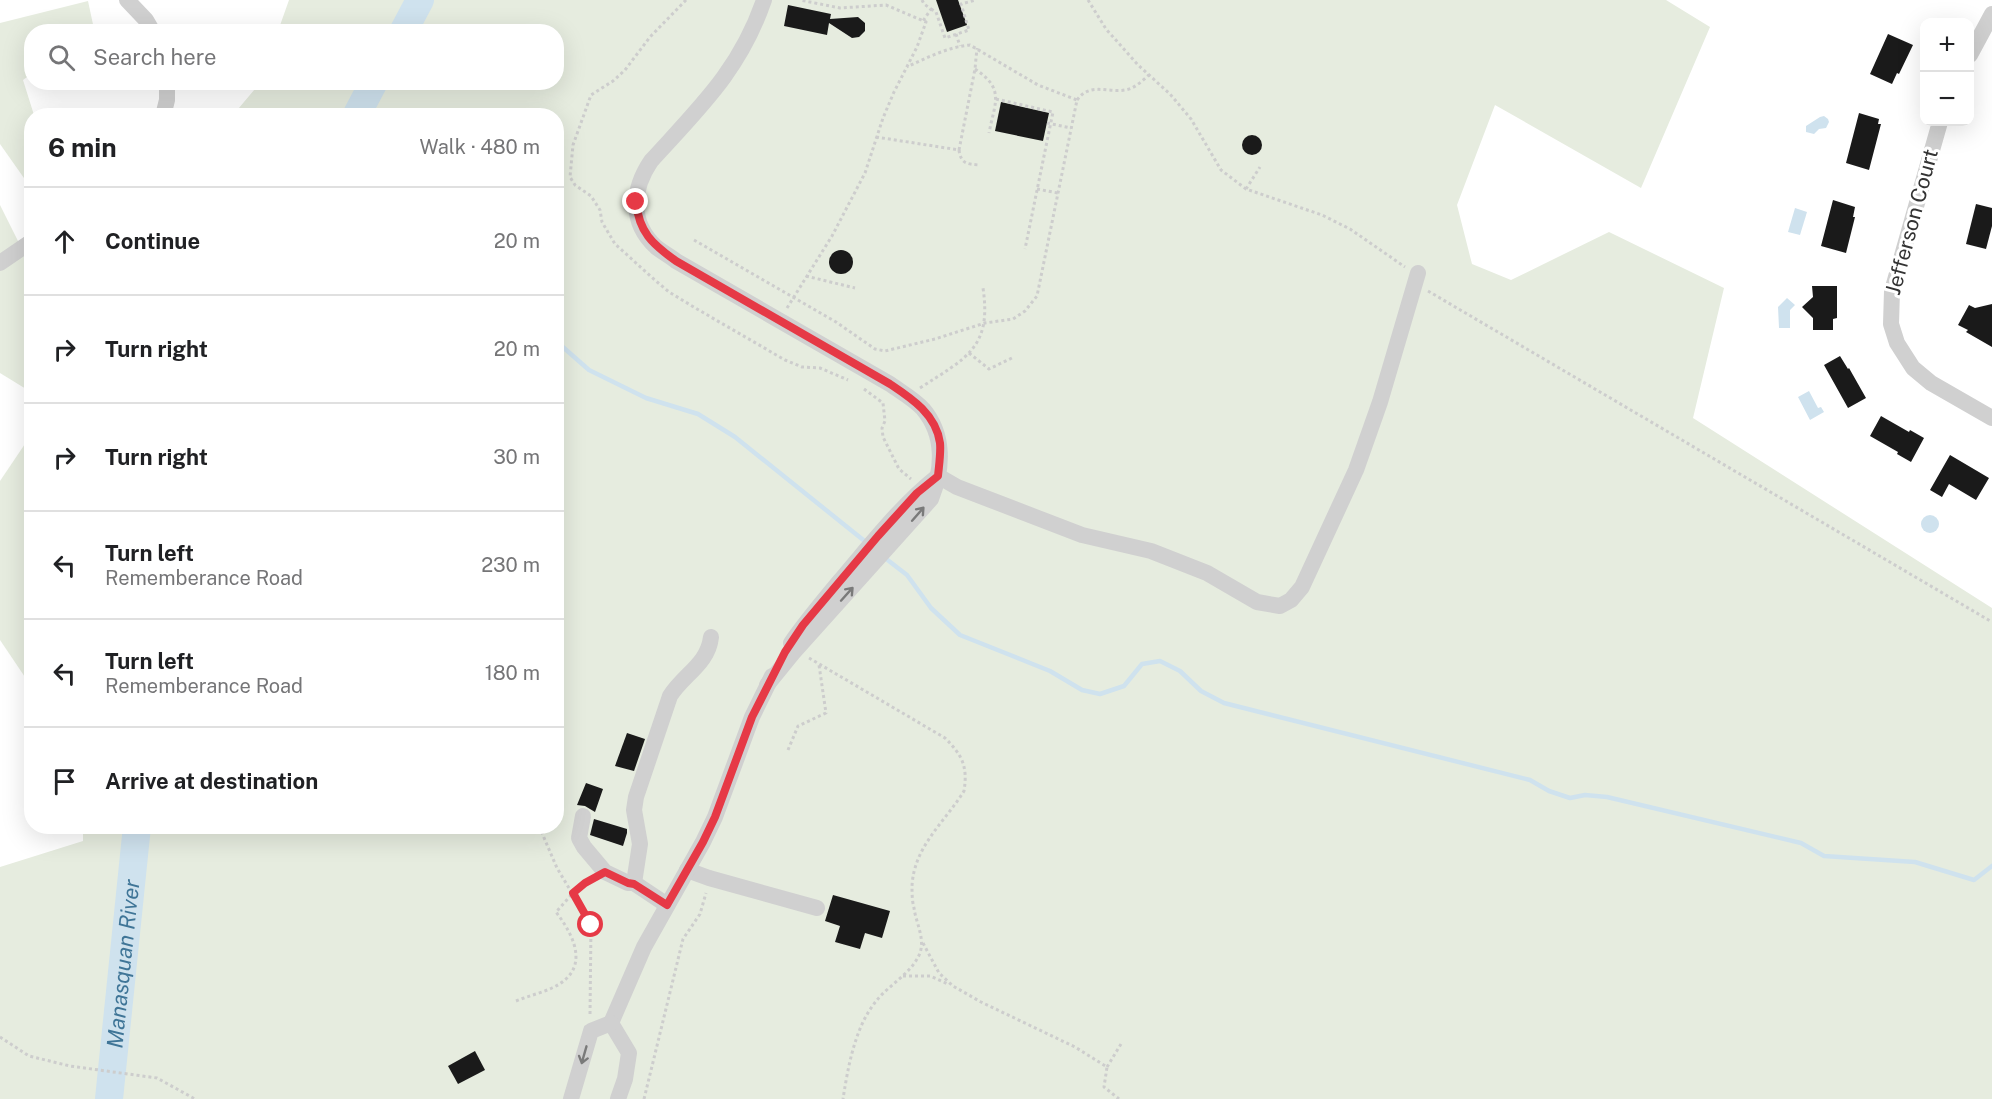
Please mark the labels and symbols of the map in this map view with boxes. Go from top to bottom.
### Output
street label: Jefferson Court [1880,146,1943,298]
route end [622,188,648,214]
one-way arrow [911,507,925,522]
one-way arrow [840,587,854,602]
water label: Manasquan River [101,877,145,1049]
route start [577,911,603,937]
one-way arrow [578,1045,589,1064]

